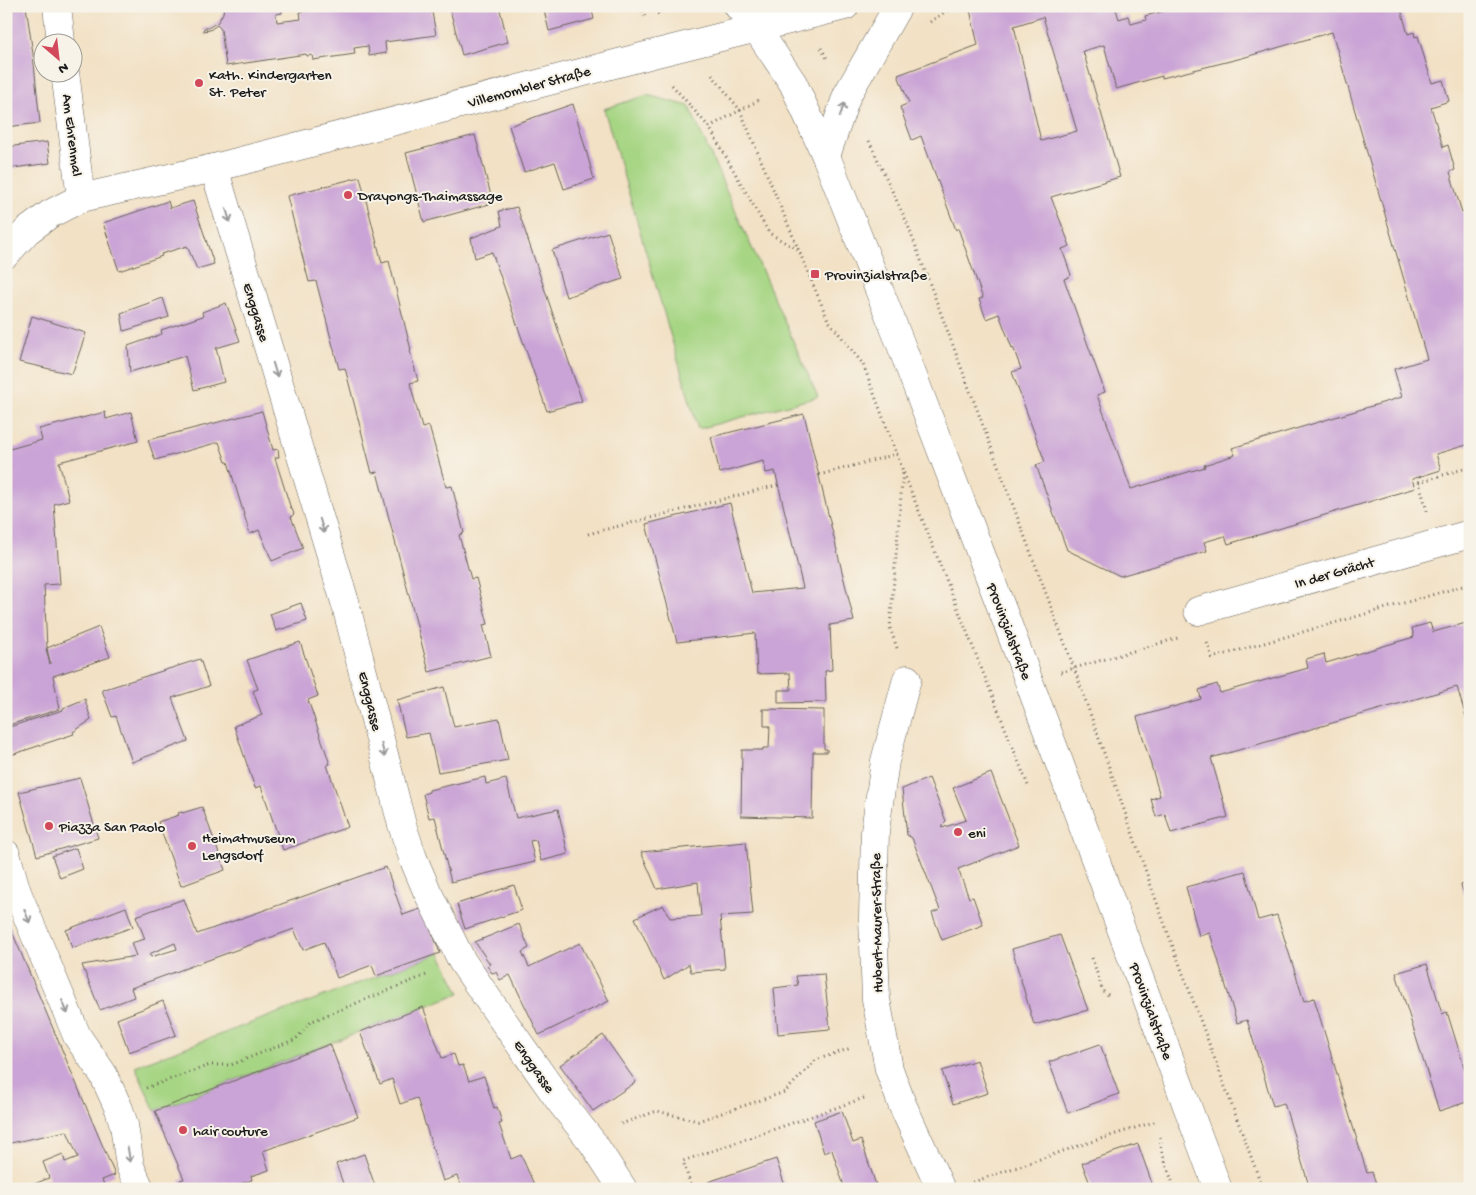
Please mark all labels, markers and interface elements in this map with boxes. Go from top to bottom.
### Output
north arrow [32,32,82,82]
text: N [55,58,71,77]
street label: Villemombler Straße [465,63,593,113]
place label: Kath. Kindergarten St. Peter [209,67,332,102]
marker: Kath. Kindergarten St. Peter [193,77,205,89]
street label: Am Ehrenmal [57,93,85,177]
one-way arrow [837,103,847,119]
place label: Drayongs-Thaimassage [357,188,503,206]
marker: Drayongs-Thaimassage [342,189,354,201]
one-way arrow [223,206,233,222]
place label: Provinzialstraße [824,267,927,285]
marker: Provinzialstraße [809,268,821,280]
street label: Enggasse [238,281,273,344]
one-way arrow [271,362,280,378]
one-way arrow [318,517,328,533]
street label: In der Grächt [1293,553,1378,594]
street label: Provinzialstraße [981,580,1035,683]
street label: Enggasse [353,670,385,733]
one-way arrow [379,742,388,758]
place label: Piazza San Paolo [58,819,166,837]
marker: Piazza San Paolo [43,820,55,832]
place label: eni [968,825,986,843]
marker: eni [952,826,964,838]
place label: Heimatmuseum Lengsdorf [202,830,296,865]
marker: Heimatmuseum Lengsdorf [186,840,198,852]
street label: Hubert-Maurer-Straße [868,853,888,993]
one-way arrow [23,908,32,924]
street label: Provinzialstraße [1124,960,1176,1063]
one-way arrow [60,999,70,1014]
street label: Enggasse [509,1037,558,1097]
place label: hair couture [193,1123,268,1141]
marker: hair couture [177,1124,189,1136]
one-way arrow [124,1146,134,1162]

